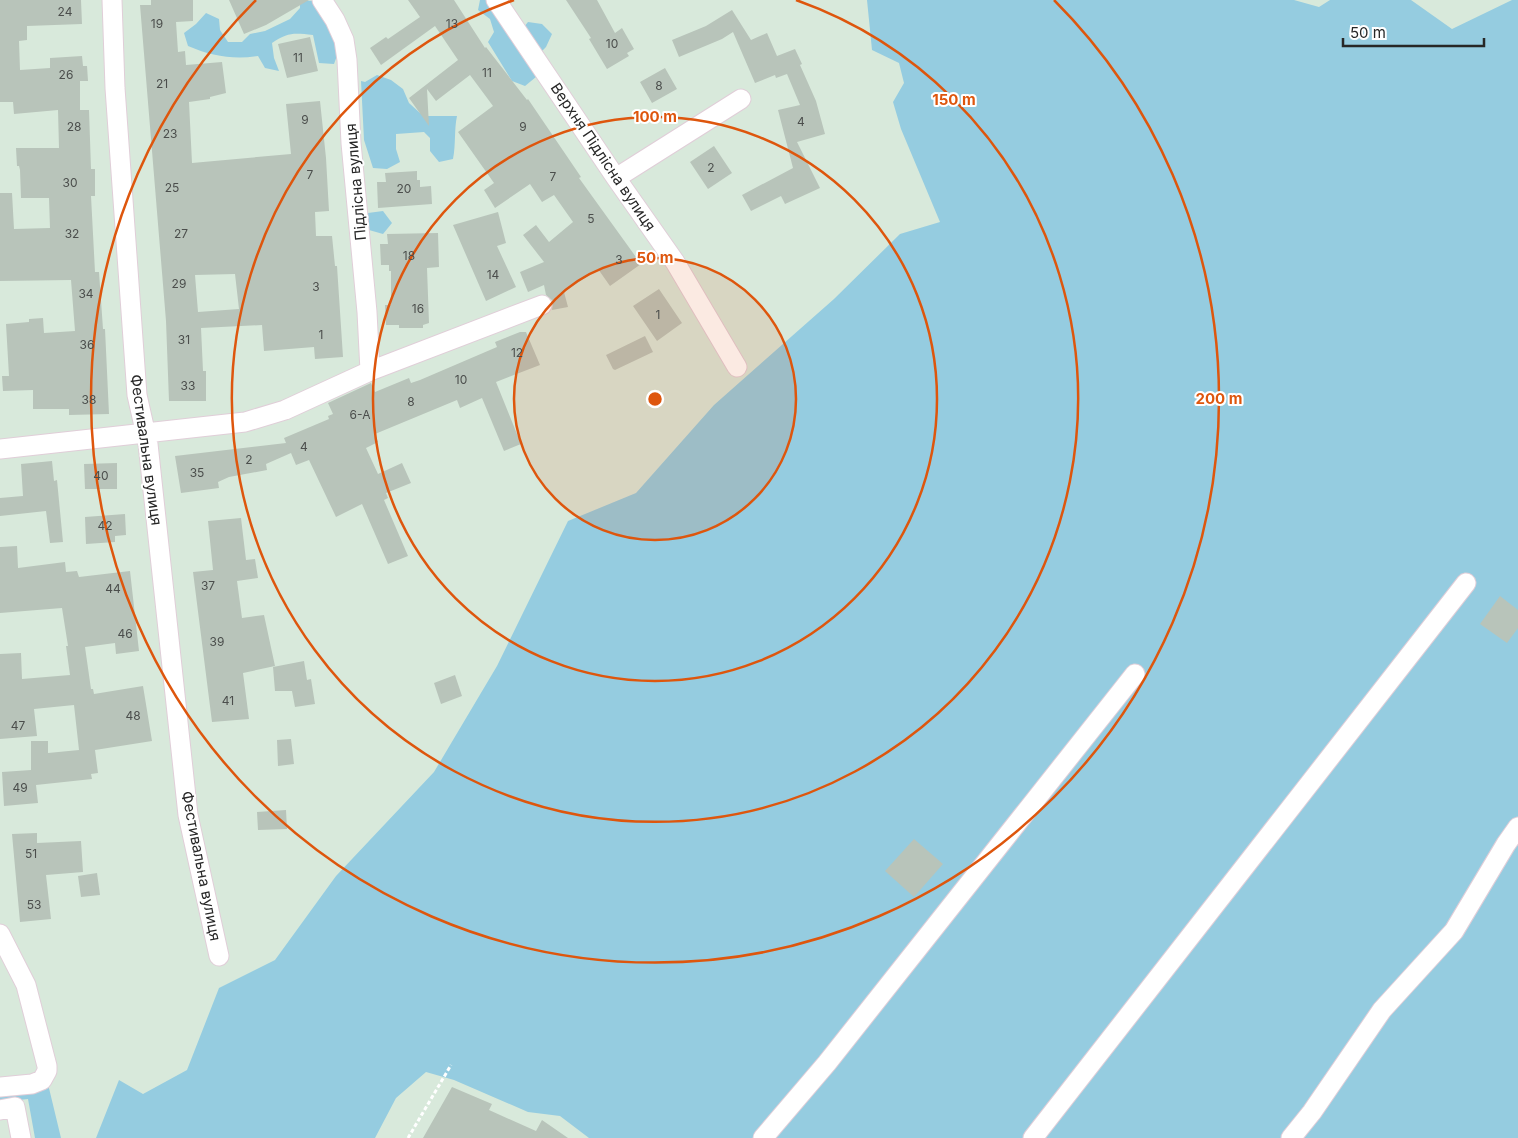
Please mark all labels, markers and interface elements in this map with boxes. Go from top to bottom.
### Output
house number: 24 [58,4,73,19]
scale bar [1343,15,1484,47]
house number: 19 [151,16,163,31]
house number: 13 [446,16,458,31]
text: 50 m [1350,23,1386,42]
house number: 10 [606,36,618,51]
house number: 11 [293,50,303,65]
house number: 11 [482,65,492,80]
house number: 26 [59,67,73,82]
house number: 21 [156,76,168,91]
house number: 8 [655,78,663,93]
street label: Верхня Підлісна вулиця [547,79,660,234]
text: 150 m [932,90,976,109]
text: 100 m [633,107,677,126]
house number: 9 [301,112,309,127]
house number: 4 [797,114,805,129]
house number: 28 [67,119,81,134]
house number: 9 [519,119,527,134]
street label: Підлісна вулиця [341,123,370,241]
house number: 23 [163,126,177,141]
house number: 2 [707,160,715,175]
house number: 7 [307,167,314,182]
house number: 7 [550,169,557,184]
house number: 30 [63,175,77,190]
house number: 25 [165,180,179,195]
house number: 20 [397,181,411,196]
house number: 5 [587,211,595,226]
house number: 32 [65,226,79,241]
house number: 27 [174,226,188,241]
house number: 18 [403,248,415,263]
text: 50 m [637,248,673,267]
house number: 3 [615,252,623,267]
house number: 14 [487,267,500,282]
house number: 29 [172,276,186,291]
house number: 3 [312,279,320,294]
house number: 34 [78,286,94,301]
house number: 16 [412,301,424,316]
house number: 1 [656,307,660,322]
house number: 1 [319,327,323,342]
house number: 31 [178,332,190,347]
house number: 36 [80,337,94,352]
house number: 12 [511,345,523,360]
house number: 10 [455,372,467,387]
street label: Фестивальна вулиця [126,373,166,527]
house number: 33 [181,378,195,393]
text: 200 m [1196,389,1242,408]
centre of rings [646,390,664,408]
house number: 38 [82,392,96,407]
house number: 8 [407,394,415,409]
house number: 6-А [350,407,370,422]
house number: 4 [300,439,308,454]
house number: 2 [245,452,253,467]
house number: 35 [190,465,204,480]
house number: 40 [93,468,109,483]
house number: 42 [97,518,113,533]
house number: 37 [201,578,215,593]
house number: 44 [105,581,121,596]
house number: 46 [117,626,133,641]
house number: 39 [210,634,224,649]
house number: 41 [222,693,234,708]
house number: 48 [125,708,141,723]
house number: 47 [11,718,25,733]
house number: 49 [12,780,28,795]
street label: Фестивальна вулиця [178,789,225,942]
house number: 51 [25,846,37,861]
house number: 53 [27,897,41,912]

